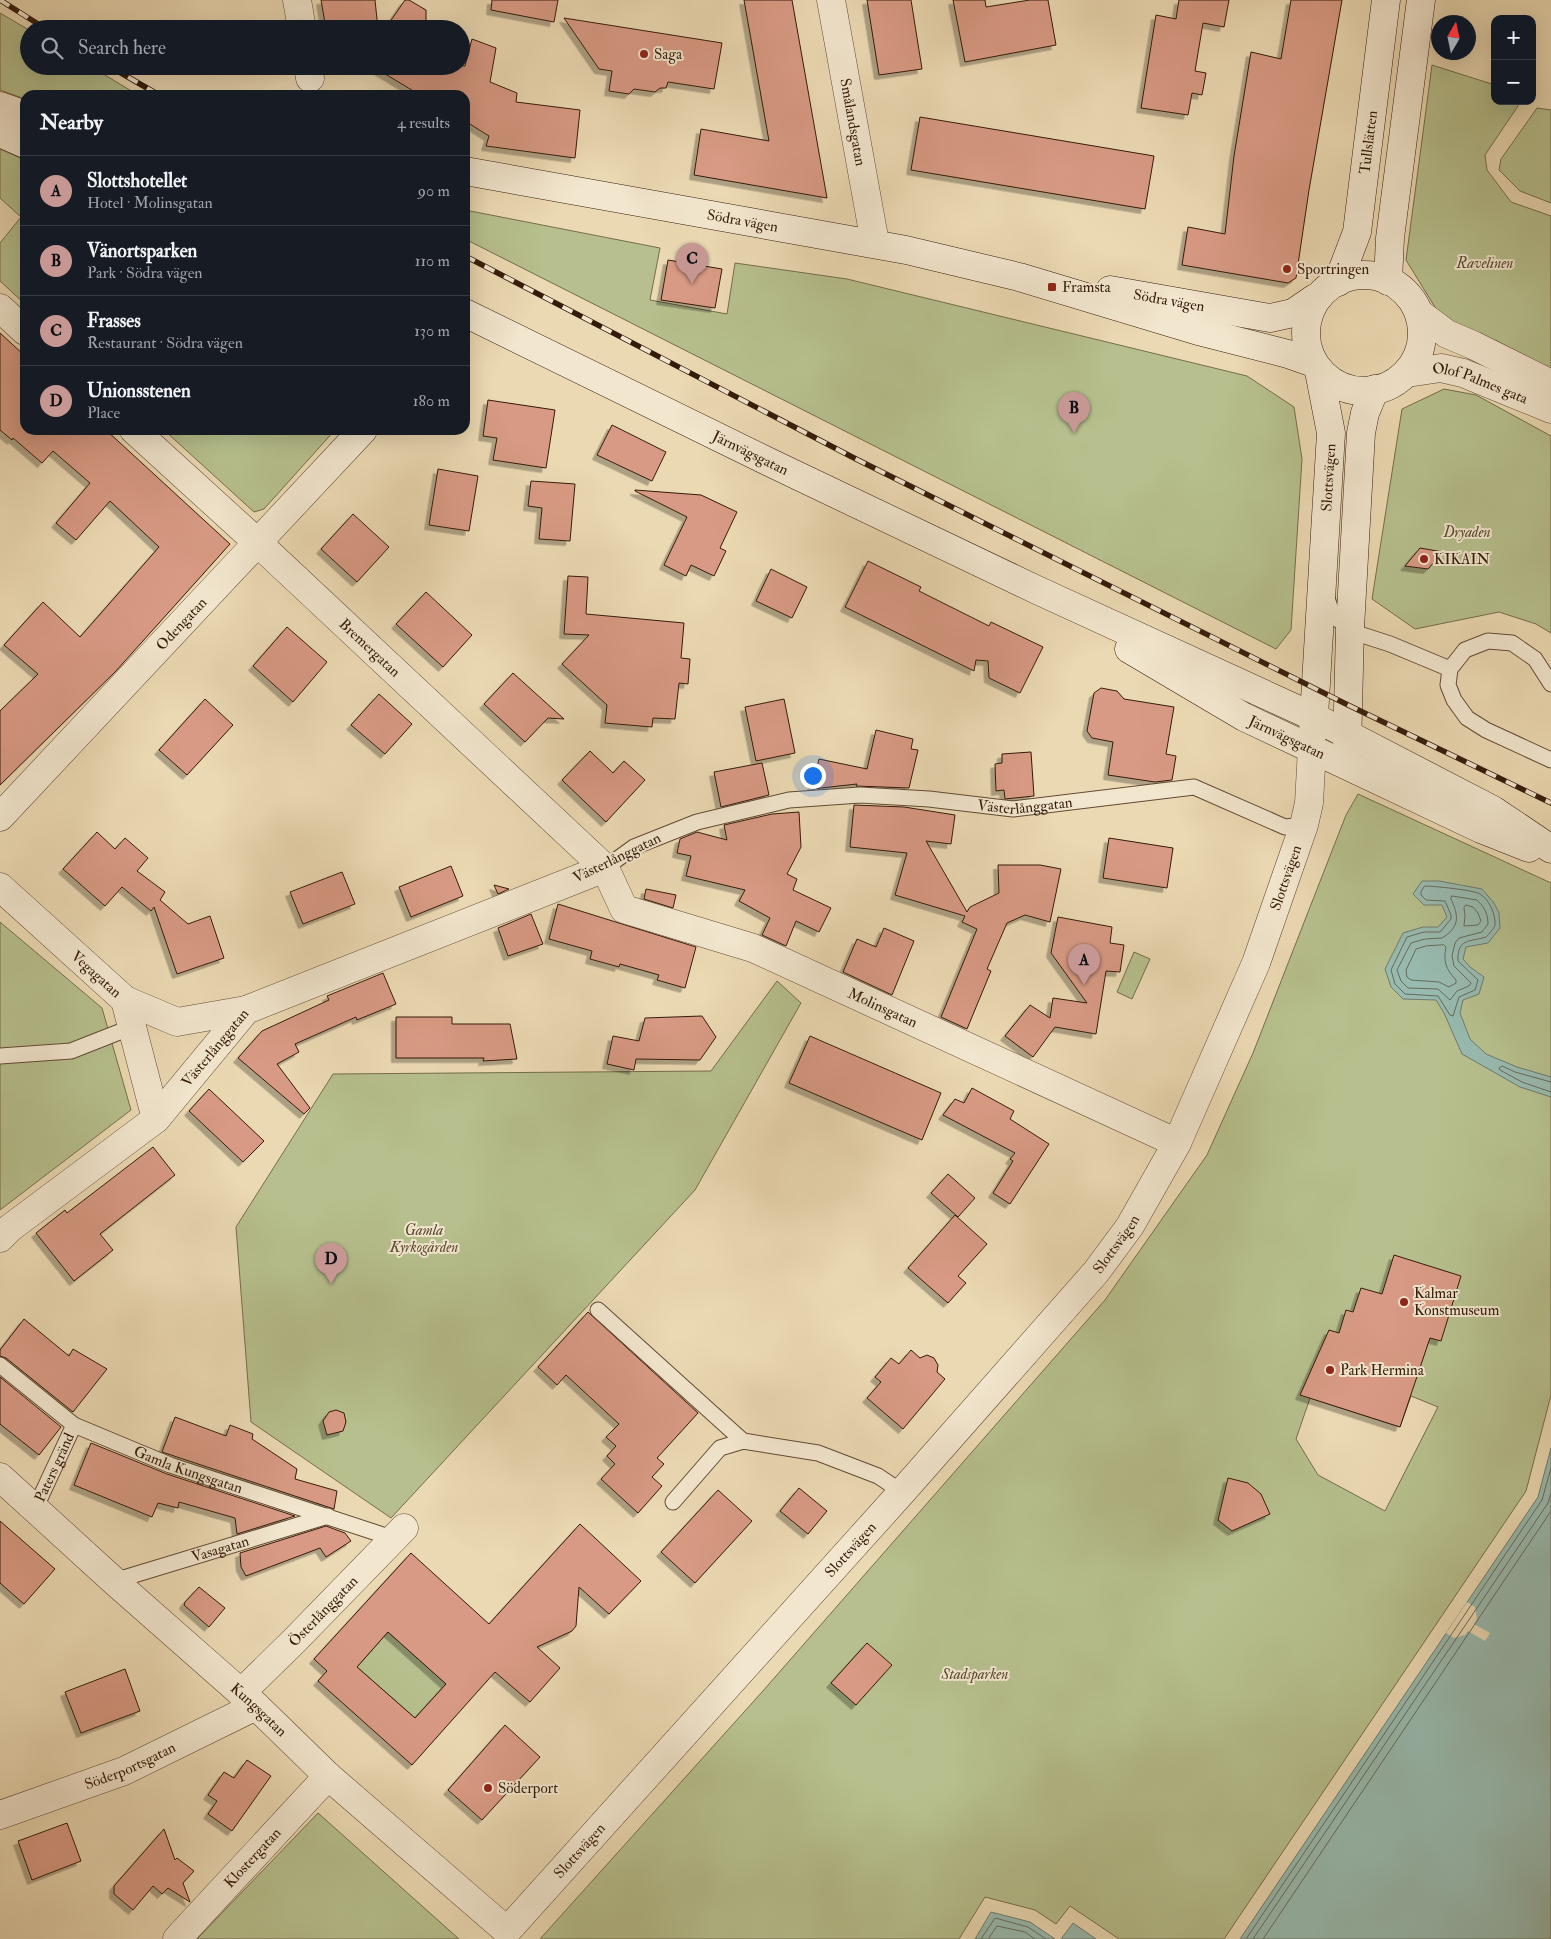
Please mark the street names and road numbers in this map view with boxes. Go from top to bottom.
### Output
street label: Smålandsgatan [836,77,870,168]
street label: Tullslätten [1355,109,1382,175]
street label: Södra vägen [706,205,780,236]
street label: Södra vägen [1132,285,1206,316]
street label: Olof Palmes gata [1431,358,1532,408]
street label: Järnvägsgatan [708,426,792,480]
street label: Slottsvägen [1317,443,1340,512]
street label: Odengatan [152,593,211,654]
street label: Bremergatan [335,614,405,681]
street label: Järnvägsgatan [1244,711,1328,764]
street label: Västerlånggatan [976,792,1074,819]
street label: Västerlånggatan [570,828,664,888]
street label: Slottsvägen [1265,842,1306,913]
street label: Vegagatan [67,946,126,1002]
street label: Molinsgatan [845,983,921,1032]
street label: Västerlånggatan [177,1004,253,1091]
street label: Slottsvägen [1089,1211,1144,1277]
street label: Paters gränd [30,1429,79,1505]
street label: Gamla Kungsgatan [131,1441,245,1498]
street label: Slottsvägen [820,1518,880,1581]
street label: Vasagatan [189,1531,252,1566]
street label: Österlånggatan [284,1571,362,1651]
street label: Kungsgatan [227,1679,291,1741]
street label: Söderportsgatan [82,1738,179,1794]
street label: Slottsvägen [550,1819,610,1882]
street label: Klostergatan [220,1823,285,1892]

